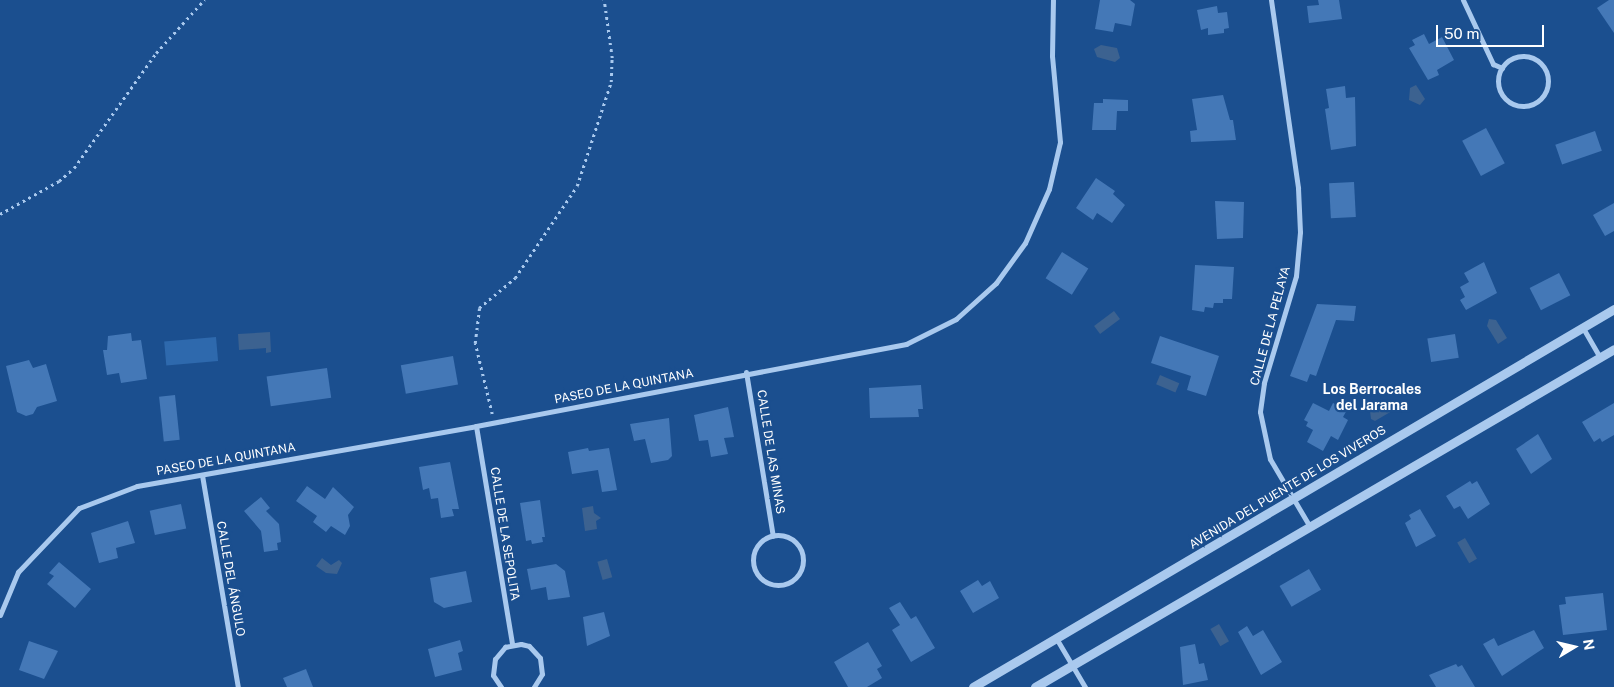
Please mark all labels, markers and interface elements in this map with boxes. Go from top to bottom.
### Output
scale bar [1439,15,1546,47]
text: 50 m [1444,25,1479,42]
street label: CALLE DE LA PELAYA [1248,265,1294,387]
street label: PASEO DE LA QUINTANA [553,366,695,408]
district label: Los Berrocales del Jarama [1322,381,1422,414]
street label: CALLE DE LAS MINAS [753,389,787,515]
street label: AVENIDA DEL PUENTE DE LOS VIVEROS [1187,423,1389,553]
street label: PASEO DE LA QUINTANA [155,441,297,479]
street label: CALLE DE LA SEPOLITA [486,466,522,602]
street label: CALLE DEL ÁNGULO [213,520,247,638]
north arrow [1549,622,1599,672]
text: N [1580,638,1598,651]

